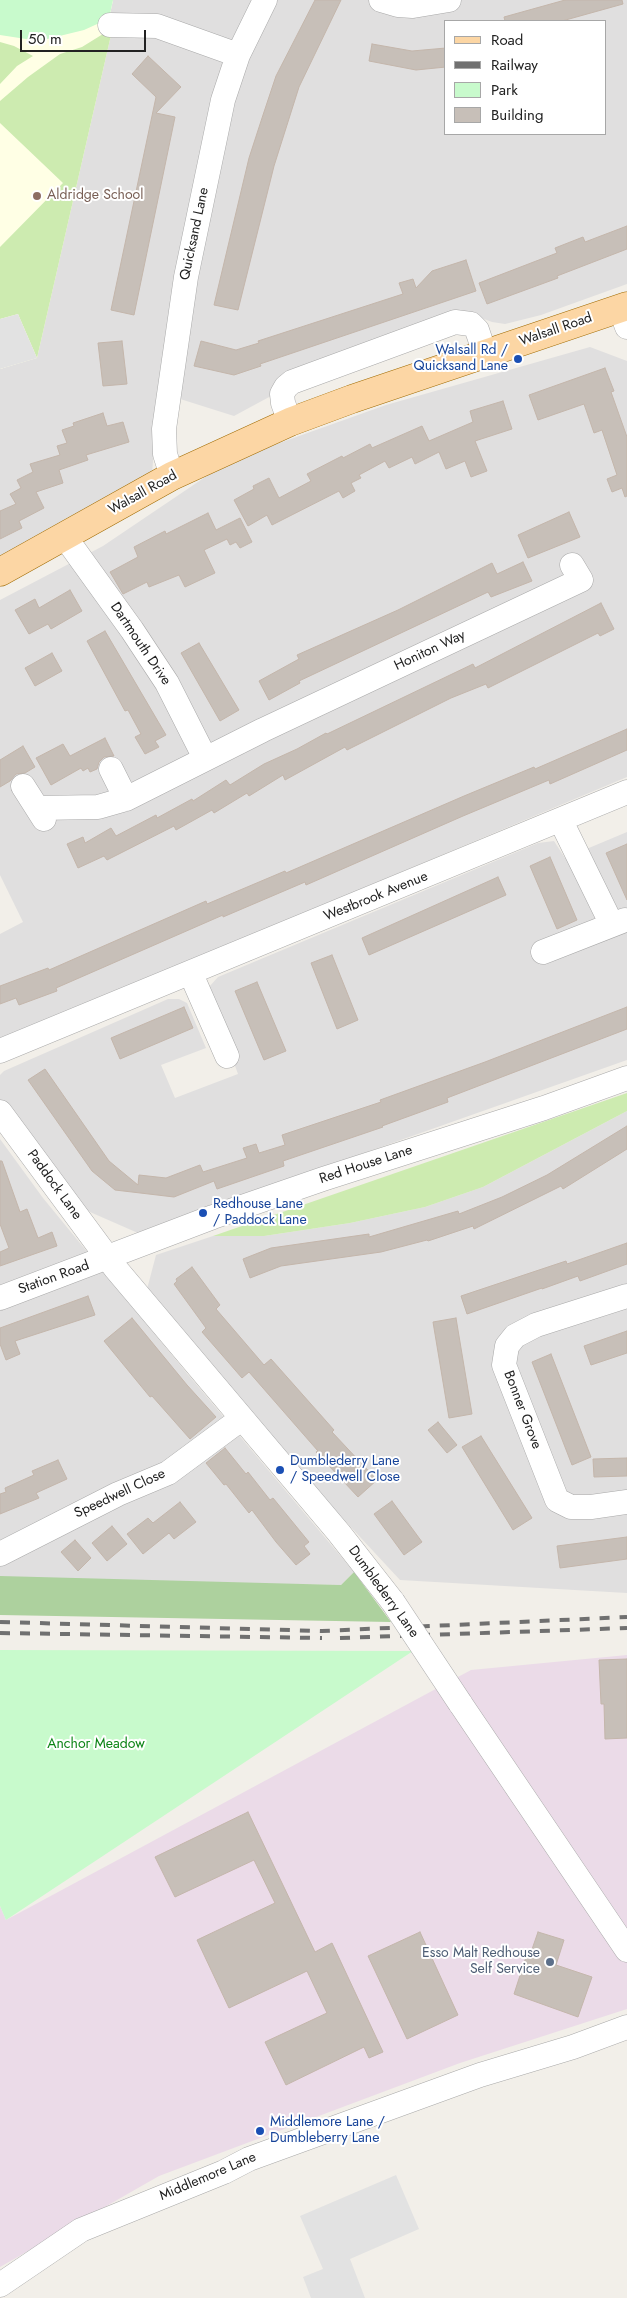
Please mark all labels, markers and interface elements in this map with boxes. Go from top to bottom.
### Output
scale bar [22,20,149,52]
legend [444,20,607,135]
text: 50 m [28,28,62,50]
text: Road [491,29,523,51]
text: Railway [491,54,538,76]
text: Park [491,79,518,101]
text: Building [491,104,543,126]
street label: Quicksand Lane [177,186,213,282]
place label: Aldridge School [47,188,143,204]
marker: Aldridge School [31,190,43,202]
street label: Walsall Road [518,310,594,350]
place label: Walsall Rd / Quicksand Lane [414,343,508,376]
marker: Walsall Rd / Quicksand Lane [512,353,524,365]
street label: Walsall Road [106,467,180,519]
street label: Dartmouth Drive [106,599,174,689]
street label: Honiton Way [392,627,468,675]
street label: Westbrook Avenue [321,868,431,926]
street label: Red House Lane [317,1142,415,1188]
street label: Paddock Lane [23,1147,85,1223]
place label: Redhouse Lane / Paddock Lane [213,1197,307,1230]
marker: Redhouse Lane / Paddock Lane [197,1207,209,1219]
street label: Station Road [16,1257,92,1299]
street label: Bonner Grove [499,1369,545,1451]
place label: Dumblederry Lane / Speedwell Close [290,1454,400,1486]
marker: Dumblederry Lane / Speedwell Close [274,1464,286,1476]
street label: Speedwell Close [72,1466,168,1522]
street label: Dumblederry Lane [344,1543,422,1641]
park label: Anchor Meadow [47,1737,145,1753]
place label: Esso Malt Redhouse Self Service [422,1946,540,1978]
marker: Esso Malt Redhouse Self Service [544,1956,556,1968]
place label: Middlemore Lane / Dumbleberry Lane [270,2115,385,2148]
marker: Middlemore Lane / Dumbleberry Lane [254,2125,266,2137]
street label: Middlemore Lane [157,2149,259,2205]

